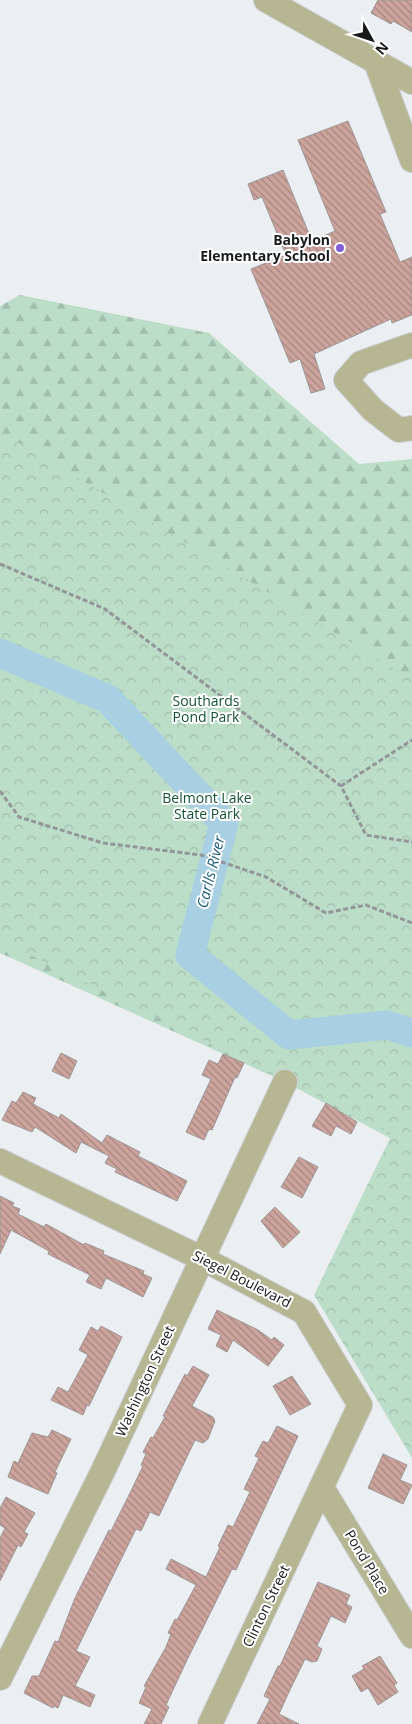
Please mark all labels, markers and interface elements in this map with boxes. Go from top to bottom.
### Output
north arrow [347,15,397,65]
text: N [371,38,393,59]
place label: Babylon Elementary School [200,230,330,265]
marker: Babylon Elementary School [334,242,346,254]
park label: Southards Pond Park [173,691,240,726]
park label: Belmont Lake State Park [162,788,252,823]
water label: Carlls River [191,832,229,910]
street label: Siegel Boulevard [190,1246,295,1312]
street label: Washington Street [110,1322,179,1439]
street label: Pond Place [341,1526,394,1598]
street label: Clinton Street [237,1562,294,1650]

